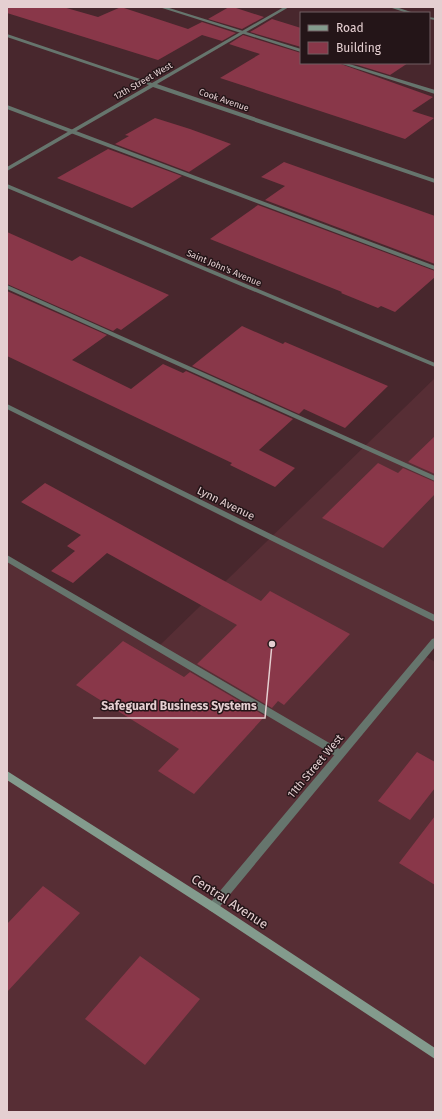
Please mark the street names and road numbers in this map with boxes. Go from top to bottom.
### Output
street label: 12th Street West [112,60,175,102]
street label: Cook Avenue [198,87,250,113]
street label: Saint John's Avenue [185,248,263,288]
street label: Lynn Avenue [195,484,257,523]
street label: 11th Street West [285,732,346,801]
street label: Central Avenue [189,871,271,932]

